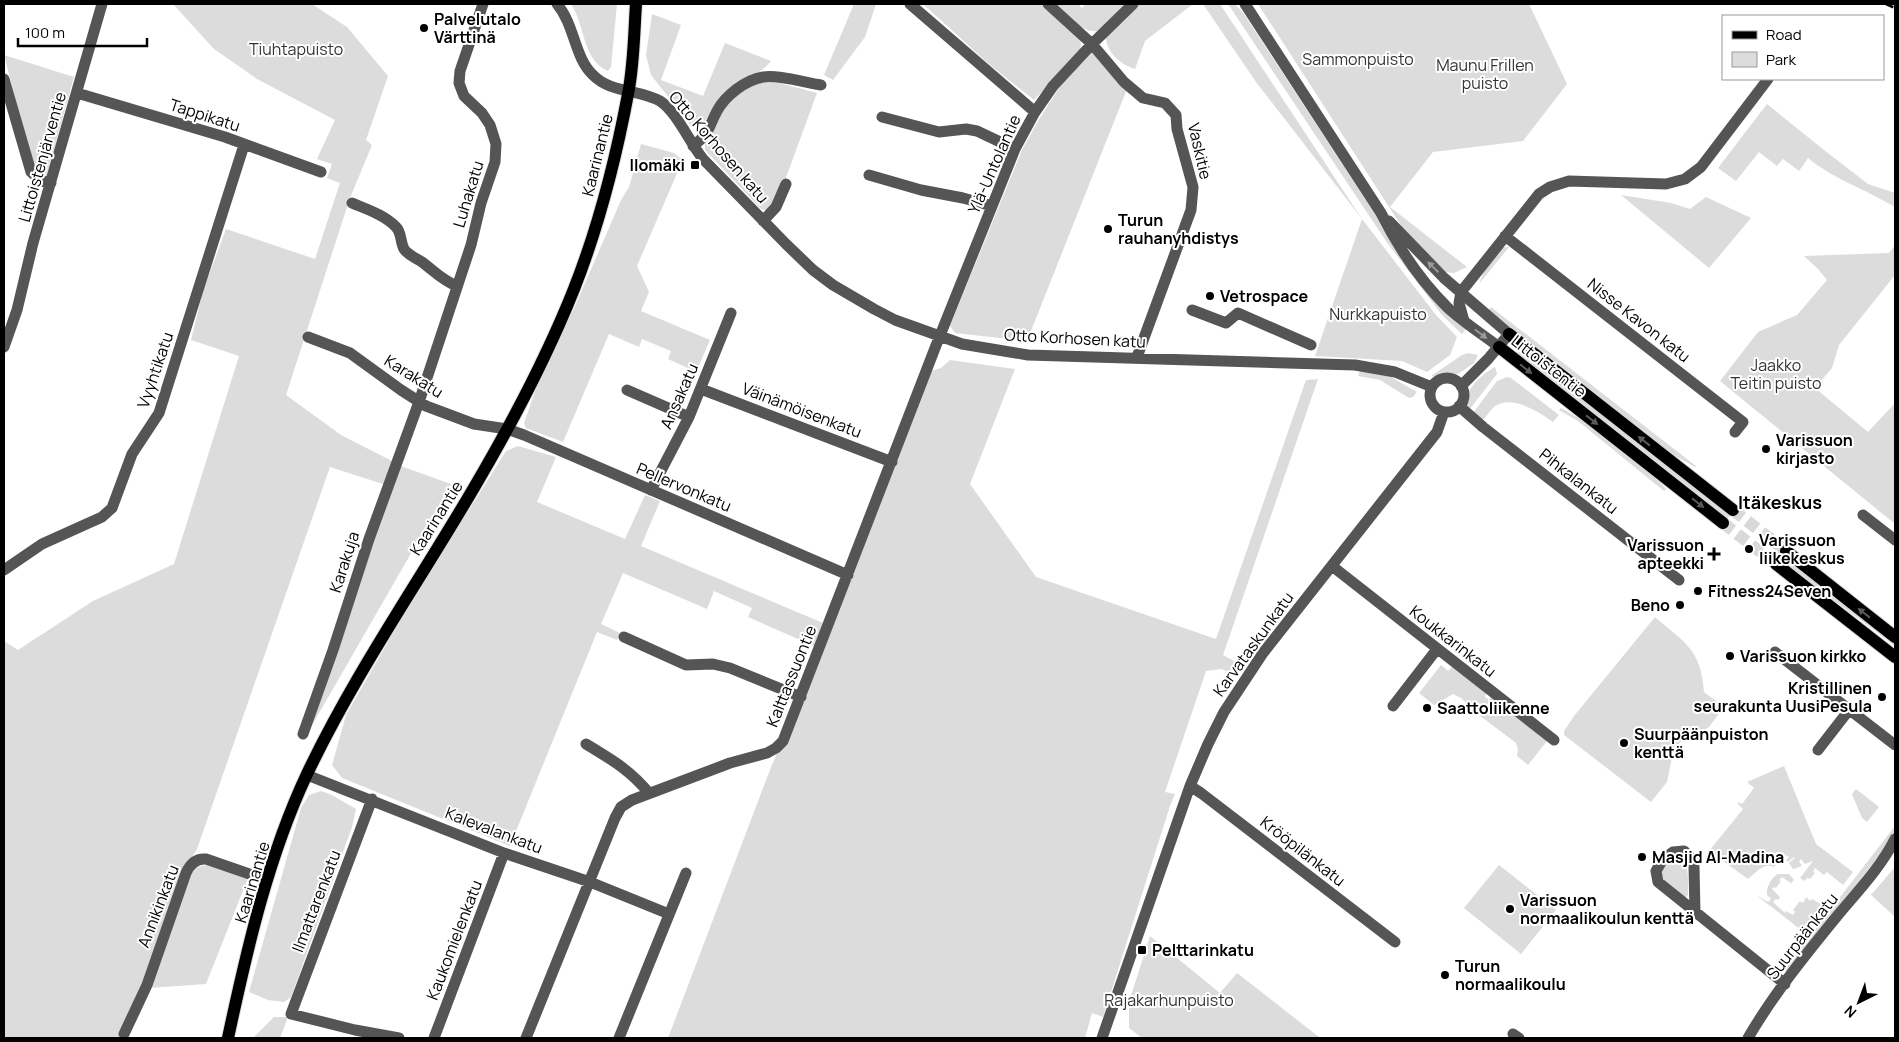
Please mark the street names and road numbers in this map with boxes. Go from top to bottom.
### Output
street label: Otto Korhosen katu [664,86,774,208]
street label: Littoistenjärventie [13,89,71,225]
street label: Tappikatu [167,93,243,137]
street label: Ylä-Untolantie [962,111,1026,217]
street label: Kaarinantie [576,112,618,198]
street label: Vaskitie [1183,121,1217,181]
street label: Luhakatu [447,158,489,230]
street label: Nisse Kavon katu [1583,273,1695,367]
street label: Otto Korhosen katu [1004,323,1146,353]
street label: Vyyhtikatu [132,329,178,411]
street label: Littoistentie [1507,330,1591,402]
street label: Karakatu [380,349,448,403]
street label: Ansakatu [655,360,703,432]
street label: Väinämöisenkatu [739,377,865,443]
street label: Pihkalankatu [1535,443,1623,519]
street label: Pellervonkatu [633,457,735,517]
street label: Kaarinantie [404,476,468,560]
street label: Karakuja [324,529,364,595]
street label: Karvataskunkatu [1208,587,1298,701]
street label: Koukkarinkatu [1405,600,1501,682]
street label: Kalttassuontie [761,622,821,730]
street label: Kalevalankatu [442,801,546,859]
street label: Krööpilänkatu [1256,811,1350,891]
street label: Kaarinantie [229,839,275,925]
street label: Ilmattarenkatu [286,847,346,955]
street label: Annikinkatu [132,862,184,950]
street label: Kaukomielenkatu [421,877,487,1003]
street label: Suurpäänkatu [1761,888,1843,984]

